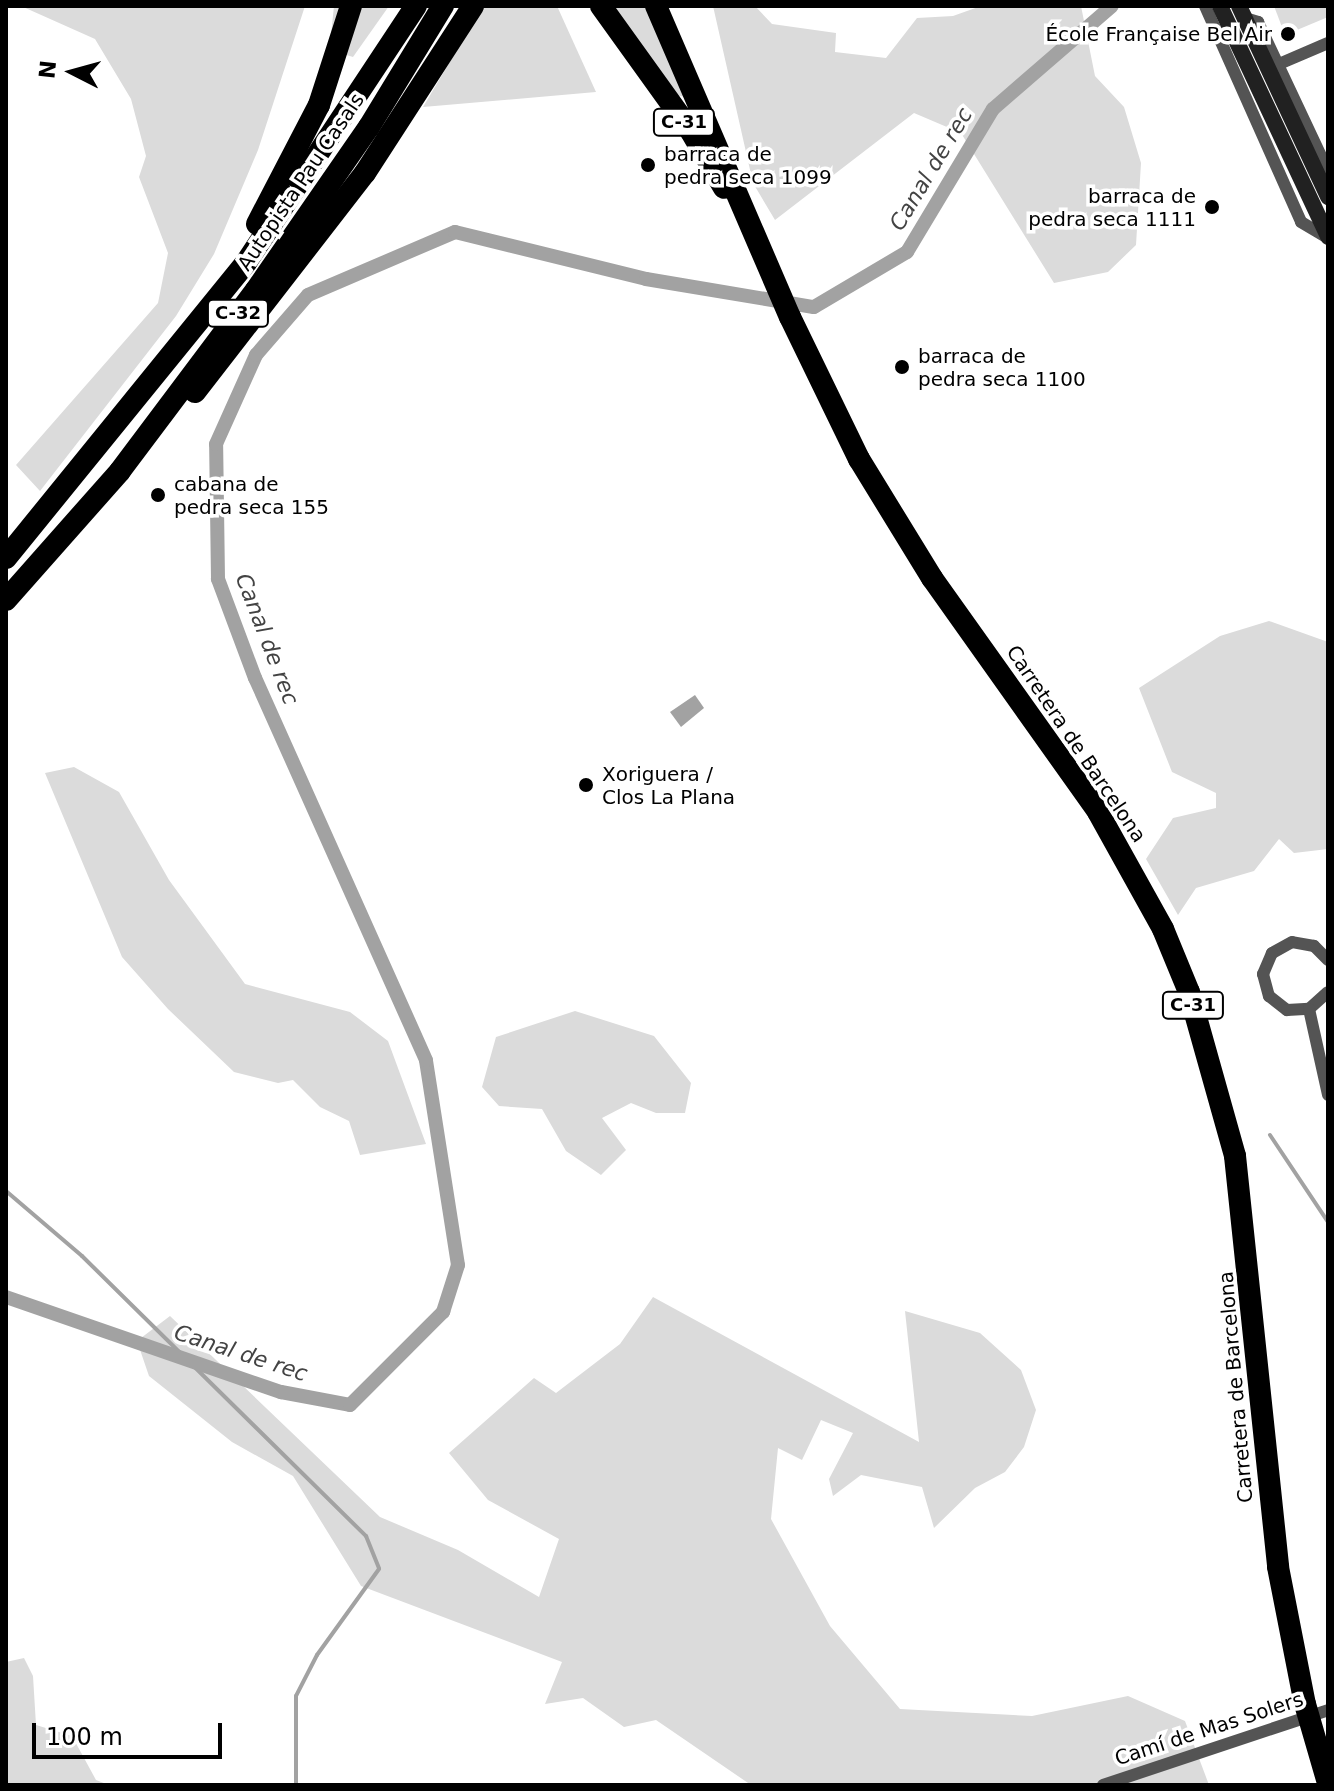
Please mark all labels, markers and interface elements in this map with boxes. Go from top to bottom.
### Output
place label: École Française Bel Air [1045,22,1272,46]
marker: École Française Bel Air [1279,25,1297,43]
north arrow [32,32,112,112]
text: N [34,59,61,80]
street label: Autopista Pau Casals [233,89,369,275]
water label: Canal de rec [884,103,978,235]
road number: C-31 [652,108,716,136]
place label: barraca de pedra seca 1099 [664,142,832,189]
marker: barraca de pedra seca 1099 [639,156,657,174]
place label: barraca de pedra seca 1111 [1028,184,1196,231]
marker: barraca de pedra seca 1111 [1203,198,1221,216]
road number: C-32 [206,299,270,327]
place label: barraca de pedra seca 1100 [918,344,1086,391]
marker: barraca de pedra seca 1100 [893,358,911,376]
place label: cabana de pedra seca 155 [174,472,329,519]
marker: cabana de pedra seca 155 [149,486,167,504]
water label: Canal de rec [230,570,304,708]
street label: Carretera de Barcelona [1001,641,1151,847]
place label: Xoriguera / Clos La Plana [602,762,735,809]
marker: Xoriguera / Clos La Plana [577,776,595,794]
road number: C-31 [1161,991,1225,1019]
street label: Carretera de Barcelona [1214,1270,1258,1504]
water label: Canal de rec [171,1319,311,1387]
street label: Camí de Mas Solers [1112,1687,1306,1771]
scale bar [36,1707,226,1757]
text: 100 m [46,1723,123,1751]

